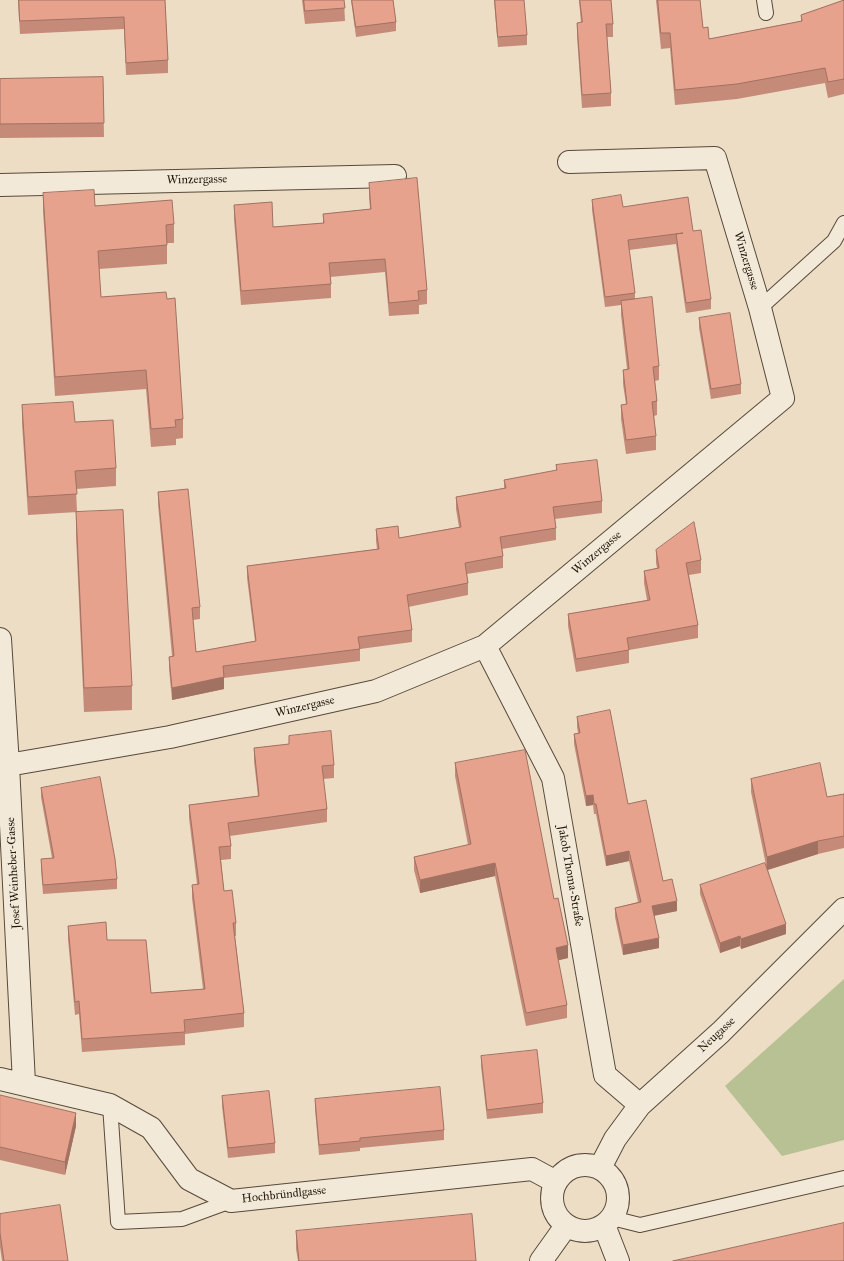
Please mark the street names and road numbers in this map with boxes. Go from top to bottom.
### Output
street label: Winzergasse [167,172,227,188]
street label: Winzergasse [730,230,762,292]
street label: Winzergasse [569,528,625,578]
street label: Winzergasse [274,693,336,721]
street label: Josef Weinheber-Gasse [4,817,24,929]
street label: Jakob Thoma-Straße [554,824,586,928]
street label: Neugasse [695,1014,739,1056]
street label: Hochbründlgasse [241,1183,327,1207]

